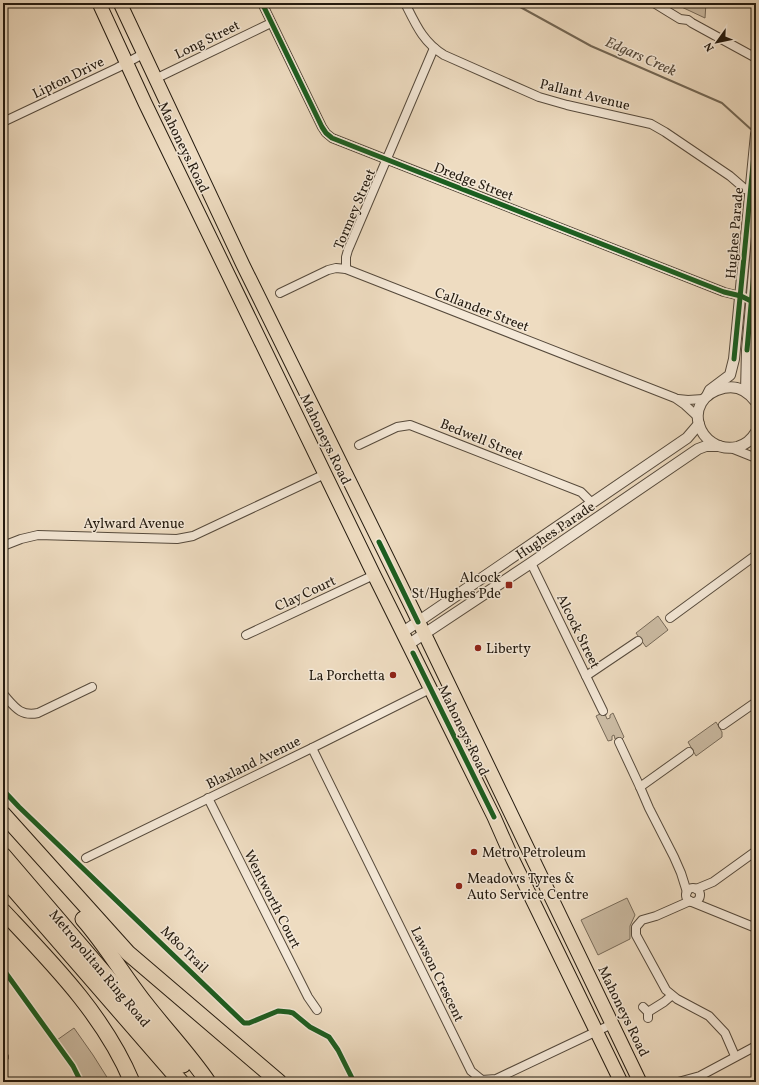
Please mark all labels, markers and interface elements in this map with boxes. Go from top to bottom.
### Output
street label: Long Street [172,16,243,64]
north arrow [697,22,737,62]
water label: Edgars Creek [601,32,679,82]
text: N [701,39,718,54]
street label: Lipton Drive [30,53,108,104]
street label: Pallant Avenue [538,75,632,116]
street label: Mahoneys Road [152,99,213,196]
street label: Dredge Street [431,158,516,206]
street label: Tormey Street [330,166,381,253]
street label: Hughes Parade [722,186,749,280]
street label: Callander Street [432,284,531,337]
street label: Mahoneys Road [294,391,355,488]
street label: Bedwell Street [437,415,526,466]
street label: Hughes Parade [512,497,600,565]
street label: Aylward Avenue [84,515,185,534]
place label: Alcock St/Hughes Pde [411,569,501,604]
street label: Clay Court [272,572,339,617]
marker: Alcock St/Hughes Pde [504,580,514,590]
street label: Alcock Street [551,591,604,672]
place label: Liberty [486,640,531,659]
marker: Liberty [473,643,483,653]
place label: La Porchetta [309,667,385,686]
marker: La Porchetta [388,670,398,680]
street label: Mahoneys Road [432,682,493,779]
street label: Blaxland Avenue [203,732,304,794]
place label: Metro Petroleum [482,844,586,863]
street label: Wentworth Court [239,847,305,952]
marker: Metro Petroleum [469,847,479,857]
place label: Meadows Tyres & Auto Service Centre [467,870,589,905]
marker: Meadows Tyres & Auto Service Centre [454,881,464,891]
street label: Metropolitan Ring Road [44,906,154,1032]
street label: M80 Trail [156,922,212,978]
street label: Lawson Crescent [405,924,468,1025]
street label: Mahoneys Road [592,963,653,1060]

